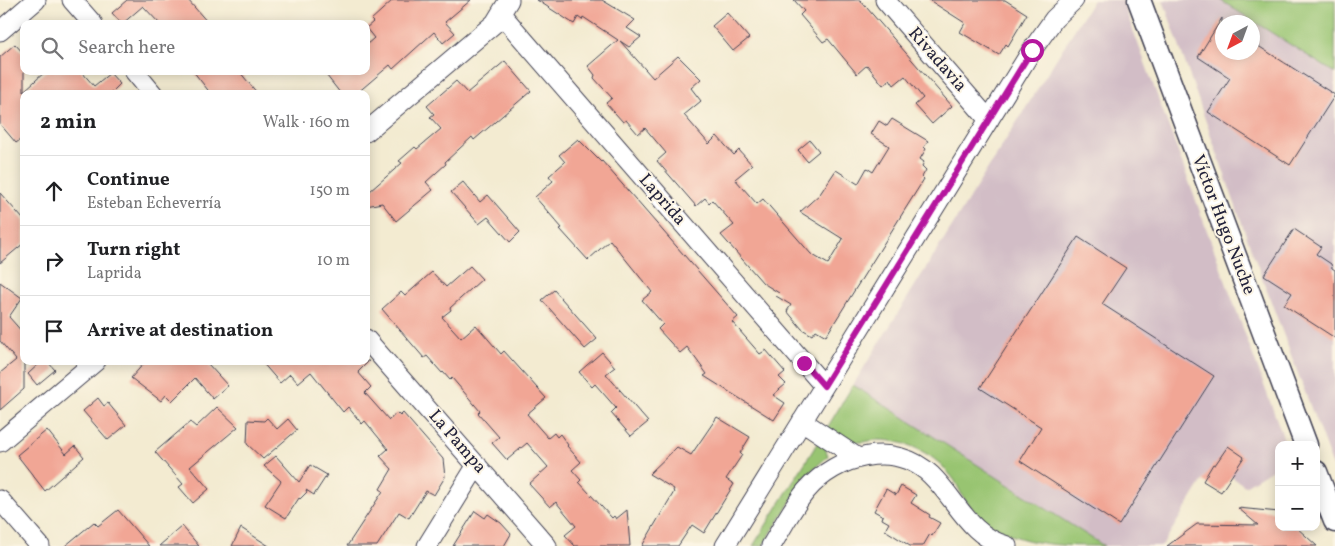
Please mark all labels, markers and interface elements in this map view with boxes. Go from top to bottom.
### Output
north arrow [1215,15,1260,60]
search box [20,20,370,75]
street label: Rivadavia [902,22,972,98]
icon: search [38,34,66,62]
text: Search here [78,35,175,61]
route start [1021,39,1044,62]
text: 2 min [40,108,97,137]
text: Walk · 160 m [263,112,350,134]
street label: Víctor Hugo Nuche [1185,151,1261,299]
text: Continue [87,167,170,193]
street label: Laprida [632,169,692,231]
icon: ahead [40,177,68,205]
text: 150 m [309,180,350,202]
text: Esteban Echeverría [87,193,221,215]
text: Turn right [87,237,180,263]
icon: right [40,247,68,275]
text: 10 m [317,250,350,272]
text: Laprida [87,263,142,285]
icon: arrive [40,317,68,345]
text: Arrive at destination [87,318,273,344]
route end [793,352,816,375]
street label: La Pampa [422,405,492,479]
map controls [1275,441,1320,531]
button: + [1275,441,1320,486]
button: − [1275,486,1320,531]

